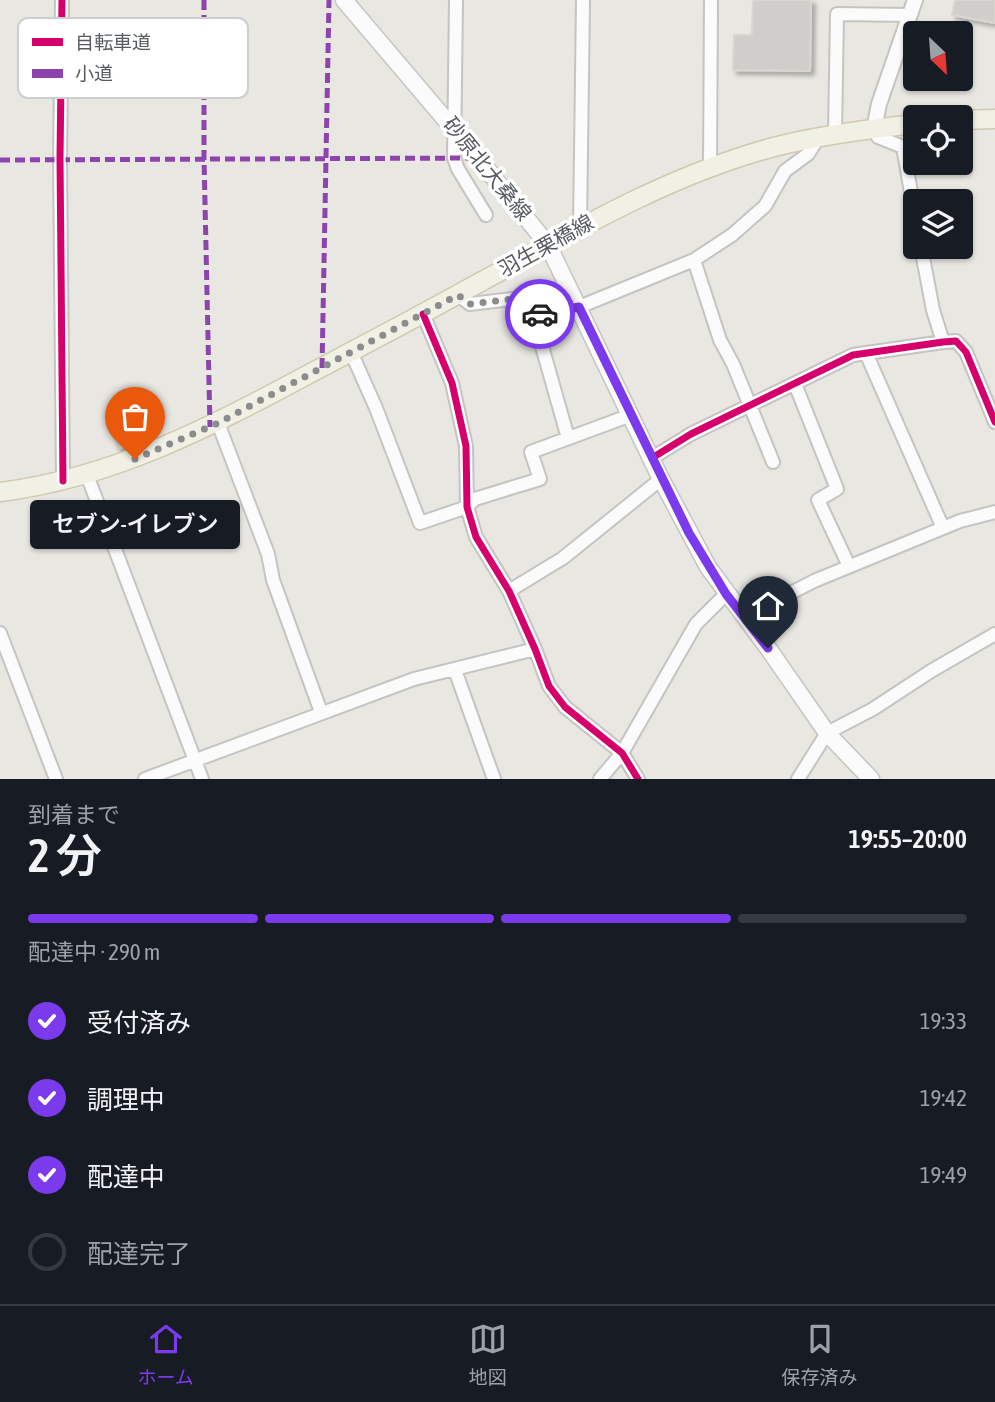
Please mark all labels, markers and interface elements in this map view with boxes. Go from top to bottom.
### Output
legend [18,18,248,98]
north arrow [903,21,973,91]
map controls [903,21,973,259]
text: 自転車道 [75,31,151,53]
text: 小道 [75,62,113,84]
button: locate [903,105,973,175]
street label: 砂原北大桑線 [439,112,537,225]
button: layers [903,189,973,259]
street label: 羽生栗橋線 [494,209,597,281]
courier [505,279,575,349]
icon: car [521,295,559,333]
pin [105,387,165,459]
icon: bag [116,398,154,436]
callout: セブン-イレブン [30,501,240,550]
text: セブン-イレブン [52,511,218,537]
pin [738,576,798,648]
icon: home [749,587,787,625]
text: 到着まで [28,802,120,828]
text: 19:55–20:00 [849,824,967,854]
text: 2 分 [28,829,102,882]
text: 配達中 · 290 m [28,939,160,965]
icon: check [28,1002,66,1040]
text: 受付済み [87,1008,191,1038]
text: 19:33 [920,1008,967,1034]
icon: check [28,1079,66,1117]
text: 調理中 [87,1085,165,1115]
text: 19:42 [920,1085,967,1111]
icon: check [28,1156,66,1194]
text: 配達中 [87,1162,165,1192]
text: 19:49 [920,1162,967,1188]
text: 配達完了 [87,1239,191,1269]
tab: ホーム [137,1320,194,1389]
tab: 地図 [469,1320,507,1389]
tab: 保存済み [782,1320,858,1389]

